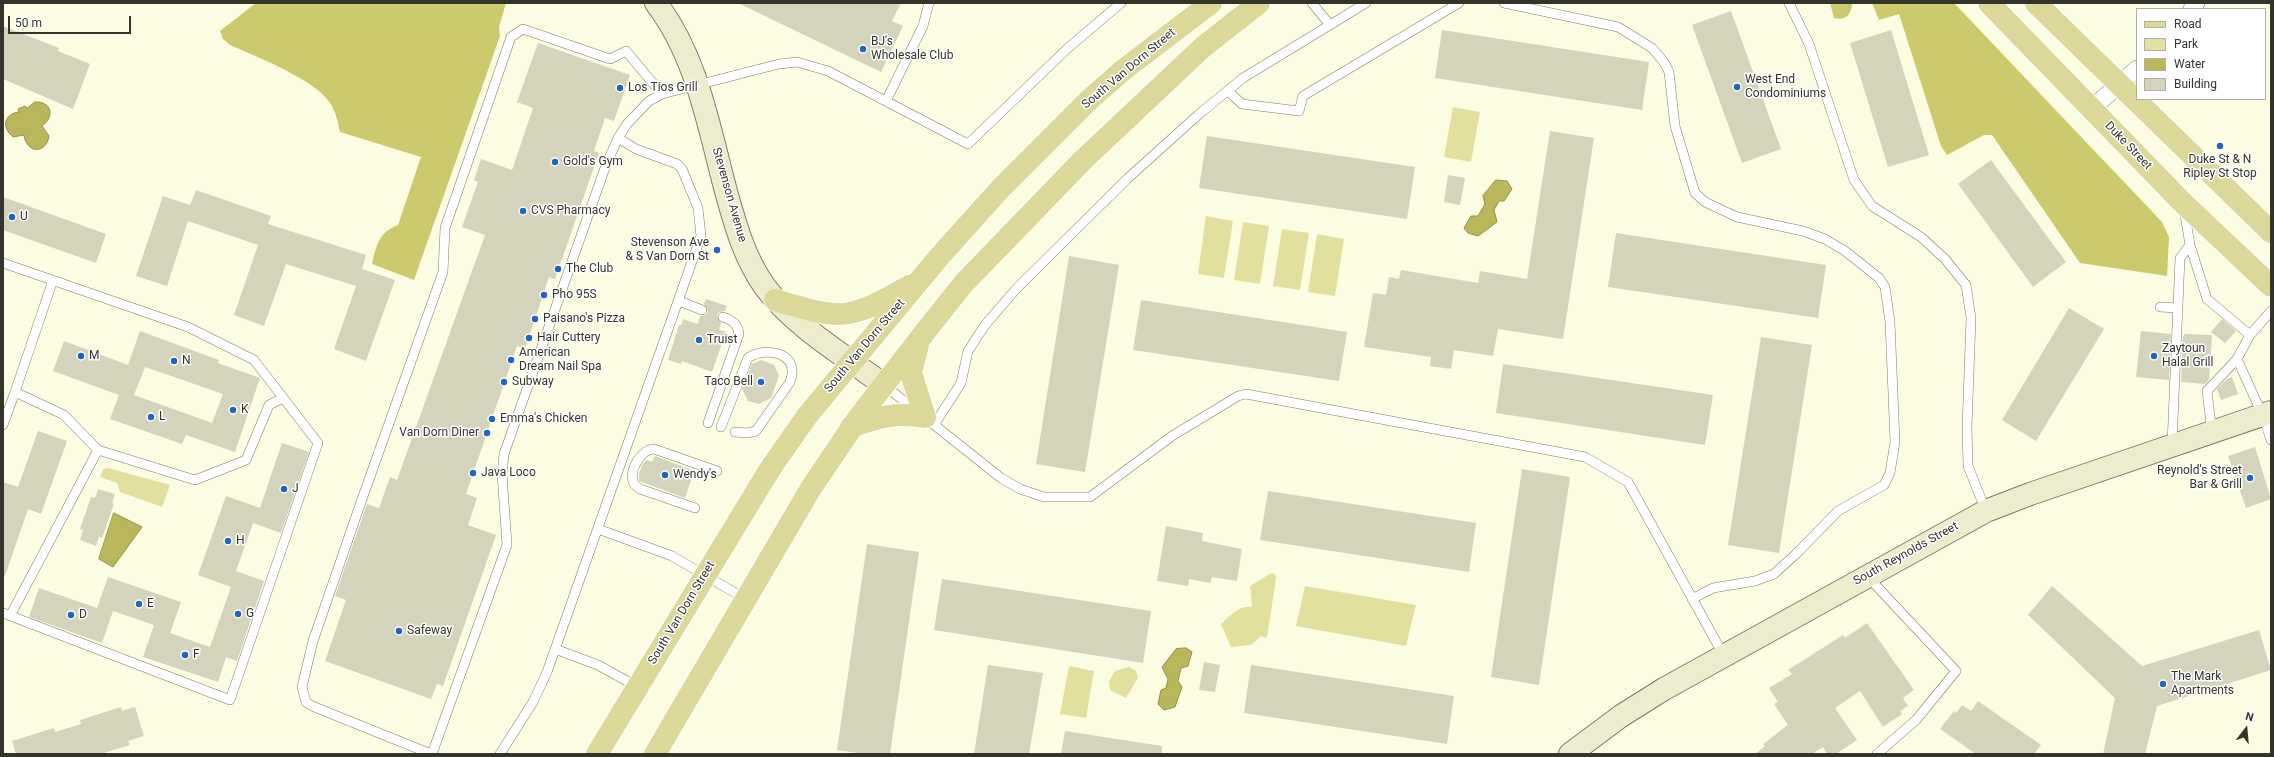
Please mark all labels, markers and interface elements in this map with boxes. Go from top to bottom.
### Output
scale bar [10,8,133,34]
legend [2136,8,2266,100]
text: 50 m [15,16,42,30]
text: Road [2174,17,2202,31]
street label: South Van Dorn Street [1079,26,1179,112]
place label: BJ's Wholesale Club [871,35,953,63]
text: Park [2174,37,2198,51]
marker: BJ's Wholesale Club [858,44,868,54]
text: Water [2174,57,2205,71]
place label: West End Condominiums [1745,73,1826,101]
text: Building [2174,77,2217,91]
place label: Los Tios Grill [628,81,698,95]
marker: West End Condominiums [1732,82,1742,92]
marker: Los Tios Grill [615,83,625,93]
street label: Duke Street [2101,119,2155,173]
marker: Duke St & N Ripley St Stop [2215,141,2225,151]
street label: Stevenson Avenue [709,146,749,244]
place label: Duke St & N Ripley St Stop [2183,153,2257,181]
place label: Gold's Gym [563,155,623,169]
marker: Gold's Gym [550,157,560,167]
place label: CVS Pharmacy [531,204,610,218]
marker: CVS Pharmacy [518,206,528,216]
place label: U [20,210,28,224]
marker: U [7,212,17,222]
place label: Stevenson Ave & S Van Dorn St [626,236,709,264]
marker: Stevenson Ave & S Van Dorn St [712,245,722,255]
place label: The Club [566,262,613,276]
marker: The Club [553,264,563,274]
place label: Pho 95S [552,288,597,302]
marker: Pho 95S [539,290,549,300]
street label: South Van Dorn Street [822,296,908,396]
place label: Paisano's Pizza [543,312,625,326]
marker: Paisano's Pizza [530,314,540,324]
place label: Hair Cuttery [537,331,601,345]
marker: Hair Cuttery [524,333,534,343]
place label: Truist [707,333,737,347]
marker: Truist [694,335,704,345]
place label: Zaytoun Halal Grill [2162,342,2213,370]
place label: American Dream Nail Spa [519,346,602,374]
place label: M [89,349,99,363]
marker: M [76,351,86,361]
marker: Zaytoun Halal Grill [2149,351,2159,361]
place label: N [182,354,191,368]
marker: American Dream Nail Spa [506,355,516,365]
marker: N [169,356,179,366]
place label: Subway [512,375,554,389]
place label: Taco Bell [704,375,753,389]
marker: Subway [499,377,509,387]
marker: Taco Bell [756,377,766,387]
place label: K [241,403,249,417]
marker: K [228,405,238,415]
place label: L [159,410,165,424]
marker: L [146,412,156,422]
place label: Emma's Chicken [500,412,587,426]
marker: Emma's Chicken [487,414,497,424]
place label: Van Dorn Diner [399,426,479,440]
marker: Van Dorn Diner [482,428,492,438]
place label: Reynold's Street Bar & Grill [2157,464,2242,492]
place label: Java Loco [481,466,536,480]
marker: Java Loco [468,468,478,478]
place label: Wendy's [673,468,717,482]
marker: Wendy's [660,470,670,480]
marker: Reynold's Street Bar & Grill [2245,473,2255,483]
place label: J [292,482,299,496]
marker: J [279,484,289,494]
street label: South Reynolds Street [1851,519,1961,589]
place label: H [236,534,245,548]
marker: H [223,536,233,546]
street label: South Van Dorn Street [646,559,718,667]
place label: E [147,597,154,611]
marker: E [134,599,144,609]
place label: G [246,607,254,621]
place label: D [79,608,87,622]
marker: G [233,609,243,619]
marker: D [66,610,76,620]
place label: Safeway [407,624,452,638]
marker: Safeway [394,626,404,636]
place label: F [193,648,200,662]
marker: F [180,650,190,660]
place label: The Mark Apartments [2171,670,2234,698]
marker: The Mark Apartments [2158,679,2168,689]
north arrow [2226,709,2266,749]
text: N [2244,710,2255,724]

